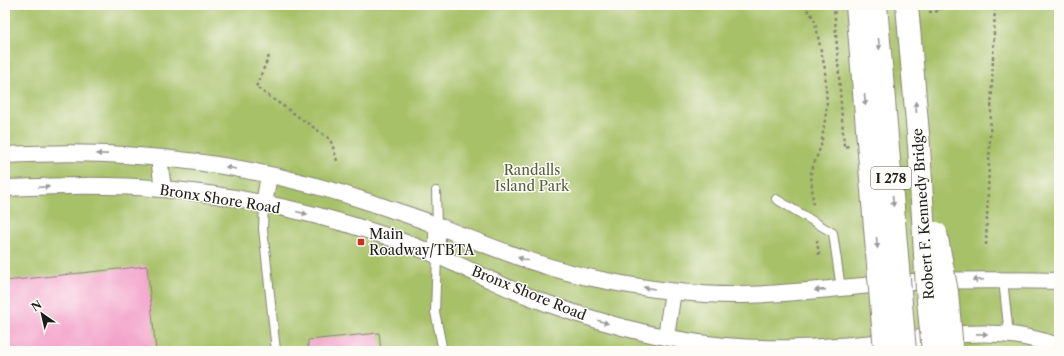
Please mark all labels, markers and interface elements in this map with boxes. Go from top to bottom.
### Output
one-way arrow [876,38,883,50]
one-way arrow [862,94,869,106]
one-way arrow [913,101,919,113]
street label: Robert F. Kennedy Bridge [908,128,938,300]
one-way arrow [95,151,108,157]
park label: Randalls Island Park [495,161,570,195]
one-way arrow [225,165,237,171]
road number: I 278 [871,167,911,189]
street label: Bronx Shore Road [158,181,282,218]
one-way arrow [38,183,50,190]
one-way arrow [889,195,896,207]
one-way arrow [296,210,308,216]
place label: Main Roadway/TBTA [369,225,475,259]
marker: Main Roadway/TBTA [356,237,366,247]
one-way arrow [874,237,881,249]
one-way arrow [516,255,528,261]
street label: Bronx Shore Road [469,262,589,324]
one-way arrow [971,277,984,283]
one-way arrow [643,285,655,291]
one-way arrow [814,287,826,294]
north arrow [22,294,62,334]
text: N [29,297,45,314]
one-way arrow [597,319,609,325]
one-way arrow [976,331,989,337]

